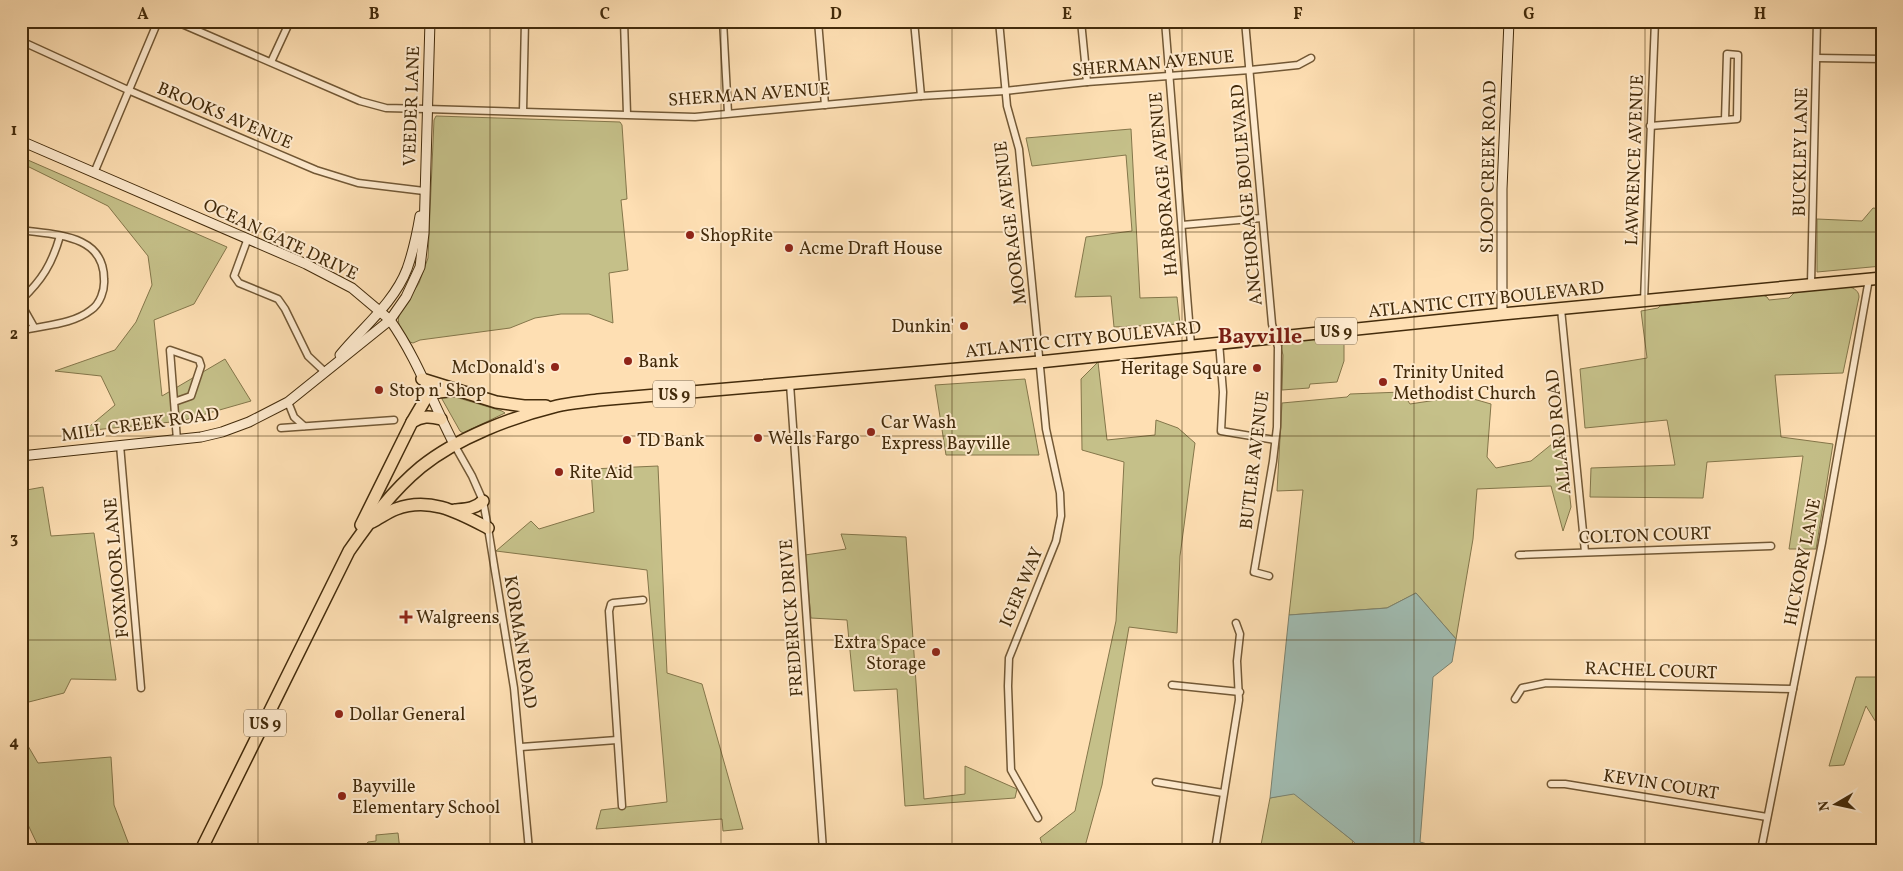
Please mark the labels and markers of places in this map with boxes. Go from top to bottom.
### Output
place label: ShopRite [700,224,773,249]
marker: ShopRite [684,229,696,241]
place label: Acme Draft House [799,237,943,262]
marker: Acme Draft House [783,242,795,254]
place label: Dunkin' [891,315,954,340]
marker: Dunkin' [958,320,970,332]
place label: Bank [638,350,679,375]
marker: Bank [622,355,634,367]
place label: McDonald's [451,356,545,381]
place label: Heritage Square [1120,357,1247,382]
marker: McDonald's [549,361,561,373]
place label: Trinity United Methodist Church [1393,361,1537,407]
marker: Heritage Square [1251,362,1263,374]
marker: Trinity United Methodist Church [1377,376,1389,388]
place label: Stop n' Shop [389,379,486,404]
marker: Stop n' Shop [373,384,385,396]
place label: Car Wash Express Bayville [881,411,1010,457]
marker: Car Wash Express Bayville [865,426,877,438]
place label: Wells Fargo [768,427,860,452]
place label: TD Bank [637,429,705,454]
marker: Wells Fargo [752,432,764,444]
marker: TD Bank [621,434,633,446]
place label: Rite Aid [569,461,633,486]
marker: Rite Aid [553,466,565,478]
place label: Walgreens [416,606,499,631]
marker: Walgreens [400,611,412,623]
place label: Extra Space Storage [834,631,926,677]
marker: Extra Space Storage [930,646,942,658]
place label: Dollar General [349,703,465,728]
marker: Dollar General [333,708,345,720]
place label: Bayville Elementary School [352,775,500,821]
marker: Bayville Elementary School [336,790,348,802]

